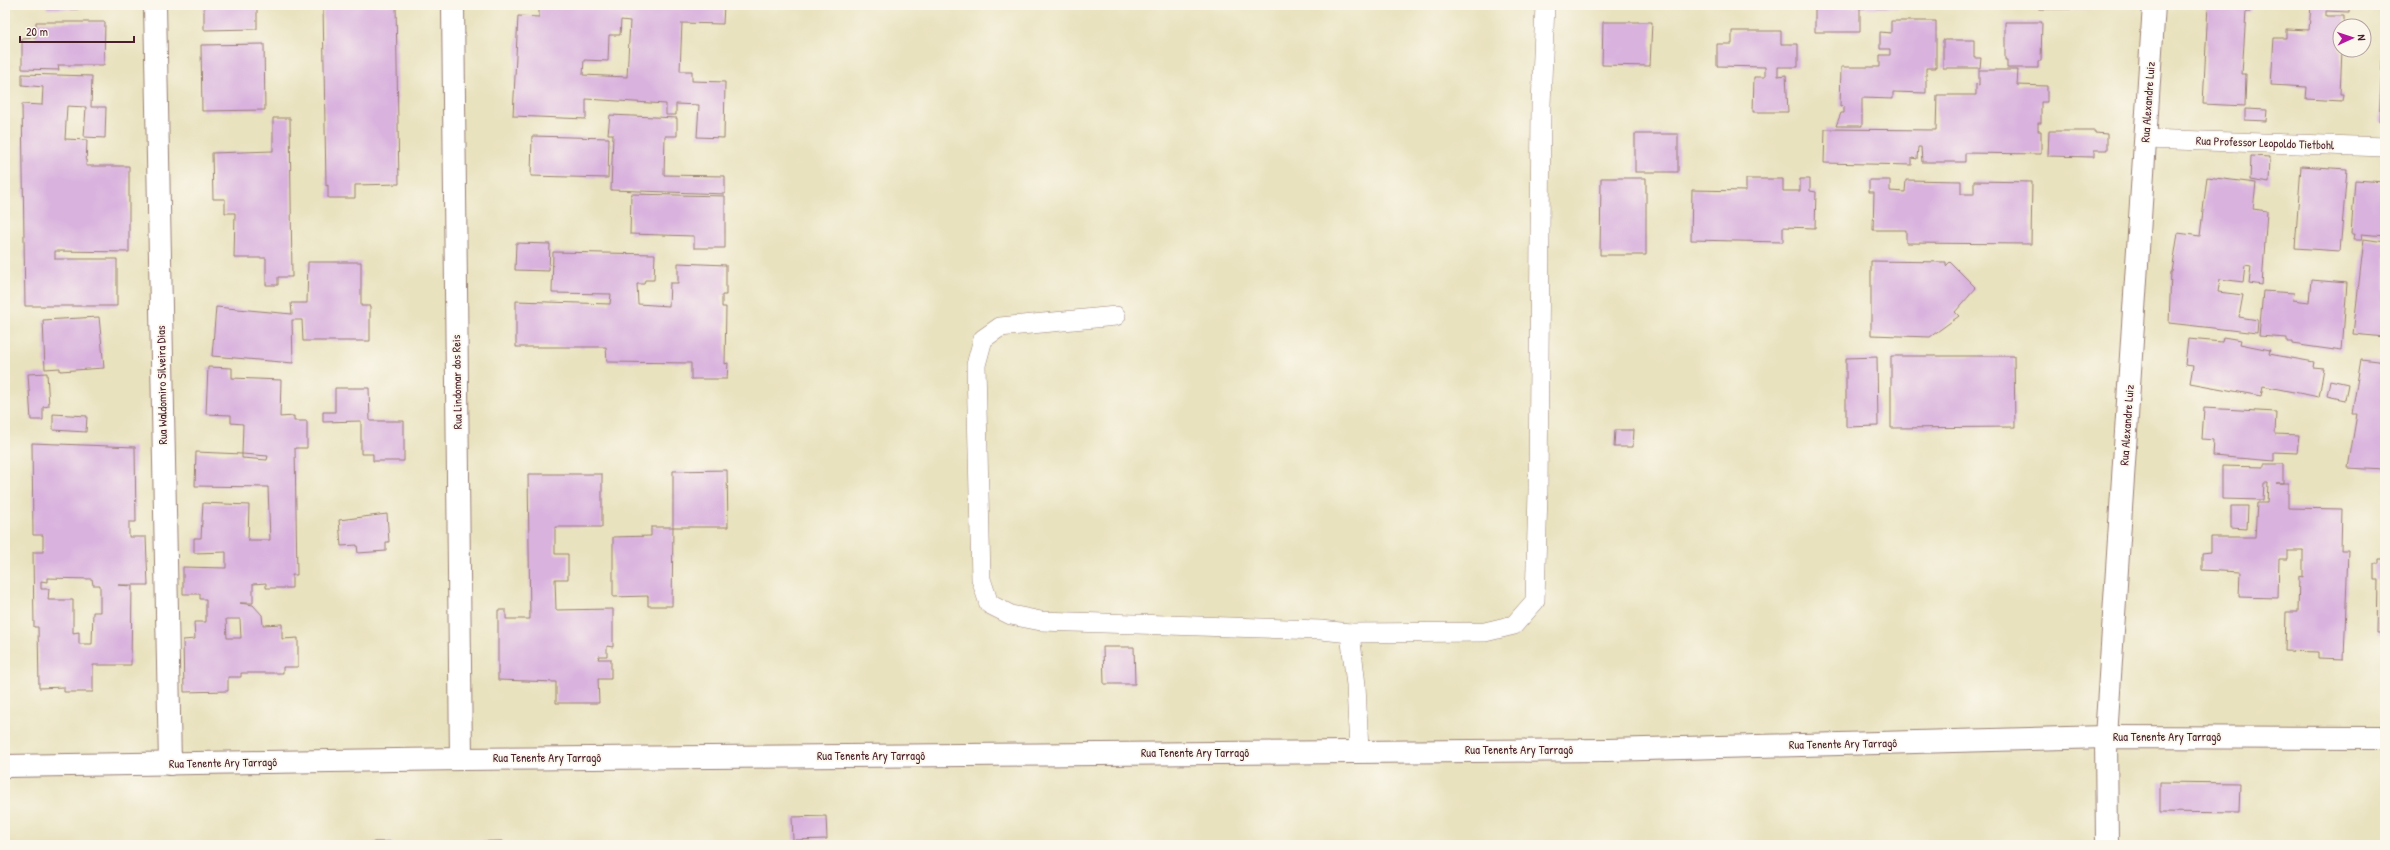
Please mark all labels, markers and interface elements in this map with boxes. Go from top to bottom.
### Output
scale bar [20,18,134,44]
north arrow [2332,18,2372,58]
text: 20 m [26,23,48,40]
text: N [2355,34,2369,41]
street label: Rua Alexandre Luiz [2136,61,2159,143]
street label: Rua Professor Leopoldo Tietbohl [2196,132,2335,153]
street label: Rua Waldomiro Silveira Dias [152,325,171,445]
street label: Rua Lindomar dos Reis [447,334,466,429]
street label: Rua Alexandre Luiz [2115,384,2138,466]
street label: Rua Tenente Ary Tarragô [2113,728,2221,745]
street label: Rua Tenente Ary Tarragô [1789,734,1897,753]
street label: Rua Tenente Ary Tarragô [1465,741,1573,758]
street label: Rua Tenente Ary Tarragô [1141,744,1249,761]
street label: Rua Tenente Ary Tarragô [817,747,925,764]
street label: Rua Tenente Ary Tarragô [493,749,601,766]
street label: Rua Tenente Ary Tarragô [169,753,277,772]

